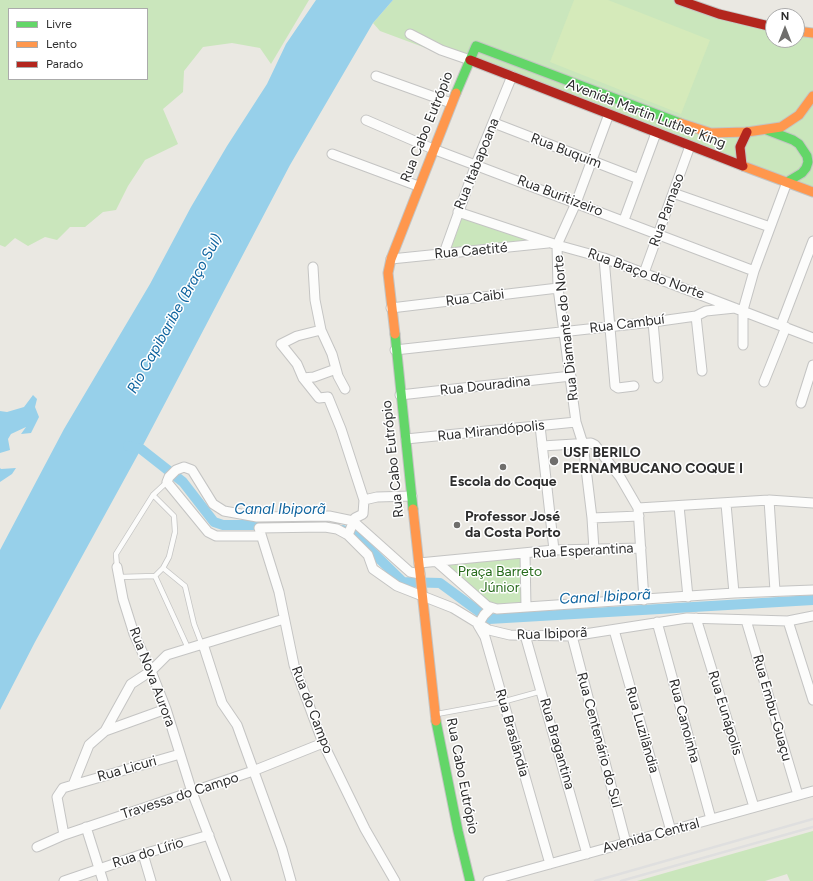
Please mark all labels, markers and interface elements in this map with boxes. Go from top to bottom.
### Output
legend [8,8,148,80]
north arrow [765,8,805,48]
text: N [781,10,789,23]
text: Livre [46,17,72,31]
text: Lento [46,37,77,51]
text: Parado [46,57,83,71]
street label: Rua Cabo Eutrópio [397,69,457,185]
street label: Avenida Martin Luther King [564,76,728,152]
street label: Rua Itabapoana [451,116,503,212]
street label: Rua Buquim [528,130,604,172]
street label: Rua Parnaso [646,171,688,249]
street label: Rua Buritizeiro [515,172,605,220]
water label: Rio Capibaribe (Braço Sul) [124,231,226,397]
street label: Rua Caetité [434,239,508,263]
street label: Rua Braço do Norte [585,245,707,303]
street label: Rua Diamante do Norte [550,254,582,402]
street label: Rua Caibi [445,286,505,310]
street label: Rua Cambuí [588,311,666,337]
street label: Rua Douradina [439,373,531,399]
street label: Rua Cabo Eutrópio [378,399,408,519]
street label: Rua Mirandópolis [437,417,545,445]
place label: USF BERILO PERNAMBUCANO COQUE I [563,445,743,478]
marker: USF BERILO PERNAMBUCANO COQUE I [548,455,560,467]
marker: Escola do Coque [498,462,508,472]
place label: Escola do Coque [450,474,556,490]
water label: Canal Ibiporã [234,501,326,519]
place label: Professor José da Costa Porto [465,509,561,542]
marker: Professor José da Costa Porto [452,520,462,530]
street label: Rua Esperantina [532,540,634,562]
park label: Praça Barreto Júnior [458,564,542,596]
water label: Canal Ibiporã [559,586,651,608]
street label: Rua Ibiporã [516,624,588,644]
street label: Rua Nova Aurora [125,625,179,729]
street label: Rua Embu-Guaçu [749,653,795,763]
street label: Rua do Campo [288,664,336,756]
street label: Rua Eunápolis [704,669,746,757]
street label: Rua Centenário do Sul [573,671,625,809]
street label: Rua Canoinha [665,677,703,765]
street label: Rua Luzilândia [622,685,662,775]
street label: Rua Braslândia [491,687,533,779]
street label: Rua Bragantina [536,696,578,792]
street label: Rua Cabo Eutrópio [442,716,482,836]
street label: Rua Licuri [95,753,159,785]
street label: Travessa do Campo [119,769,241,823]
street label: Avenida Central [601,815,701,857]
street label: Rua do Lírio [110,834,186,872]

